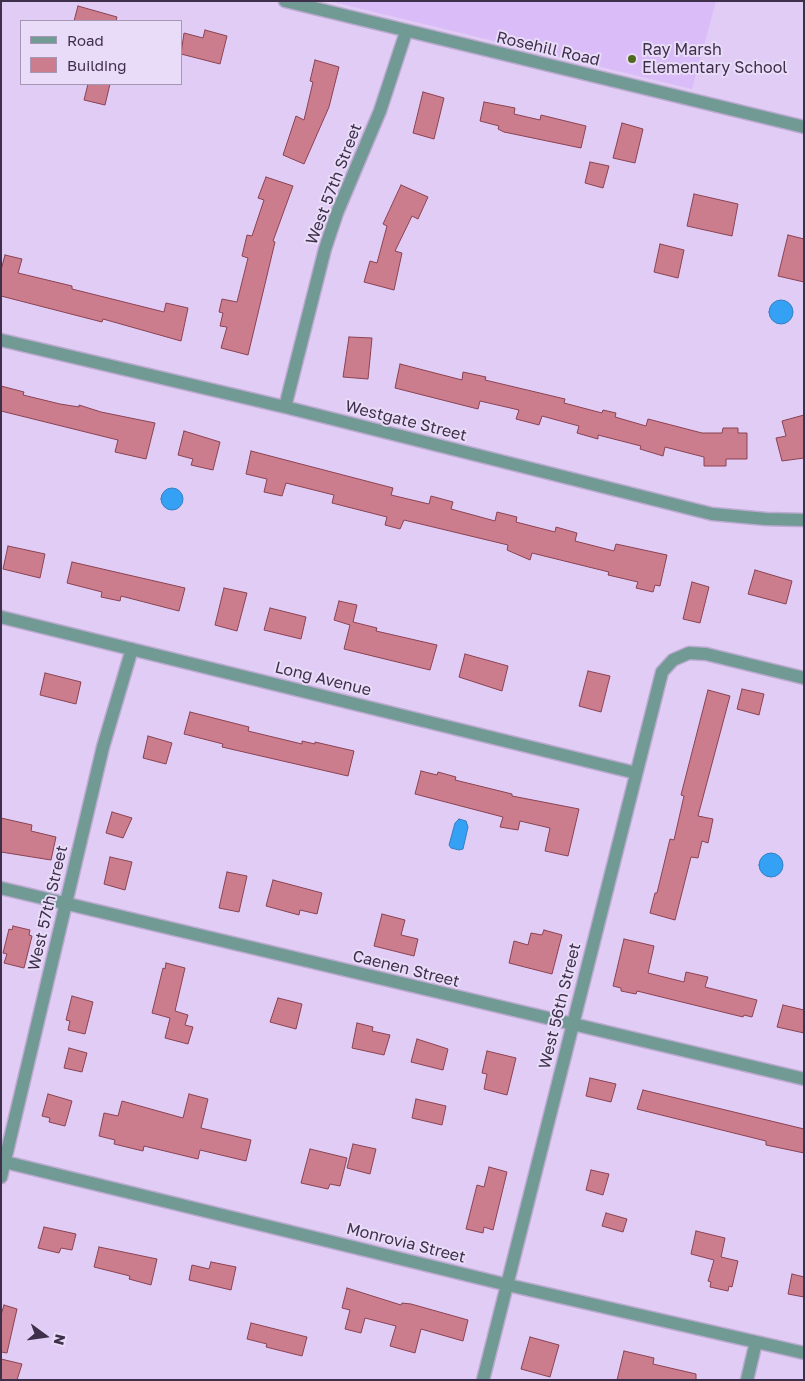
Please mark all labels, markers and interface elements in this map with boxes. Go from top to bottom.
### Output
legend [20,20,182,85]
street label: Rosehill Road [494,28,602,70]
text: Road [67,31,104,49]
place label: Ray Marsh Elementary School [642,40,787,78]
marker: Ray Marsh Elementary School [626,53,638,65]
text: Building [67,56,127,74]
street label: West 57th Street [302,121,366,247]
street label: Westgate Street [343,397,469,445]
street label: Long Avenue [273,658,373,700]
street label: West 57th Street [24,843,72,973]
street label: West 56th Street [535,941,585,1071]
street label: Caenen Street [351,946,461,992]
street label: Monrovia Street [344,1219,468,1267]
north arrow [20,1311,70,1361]
text: N [51,1333,70,1347]

